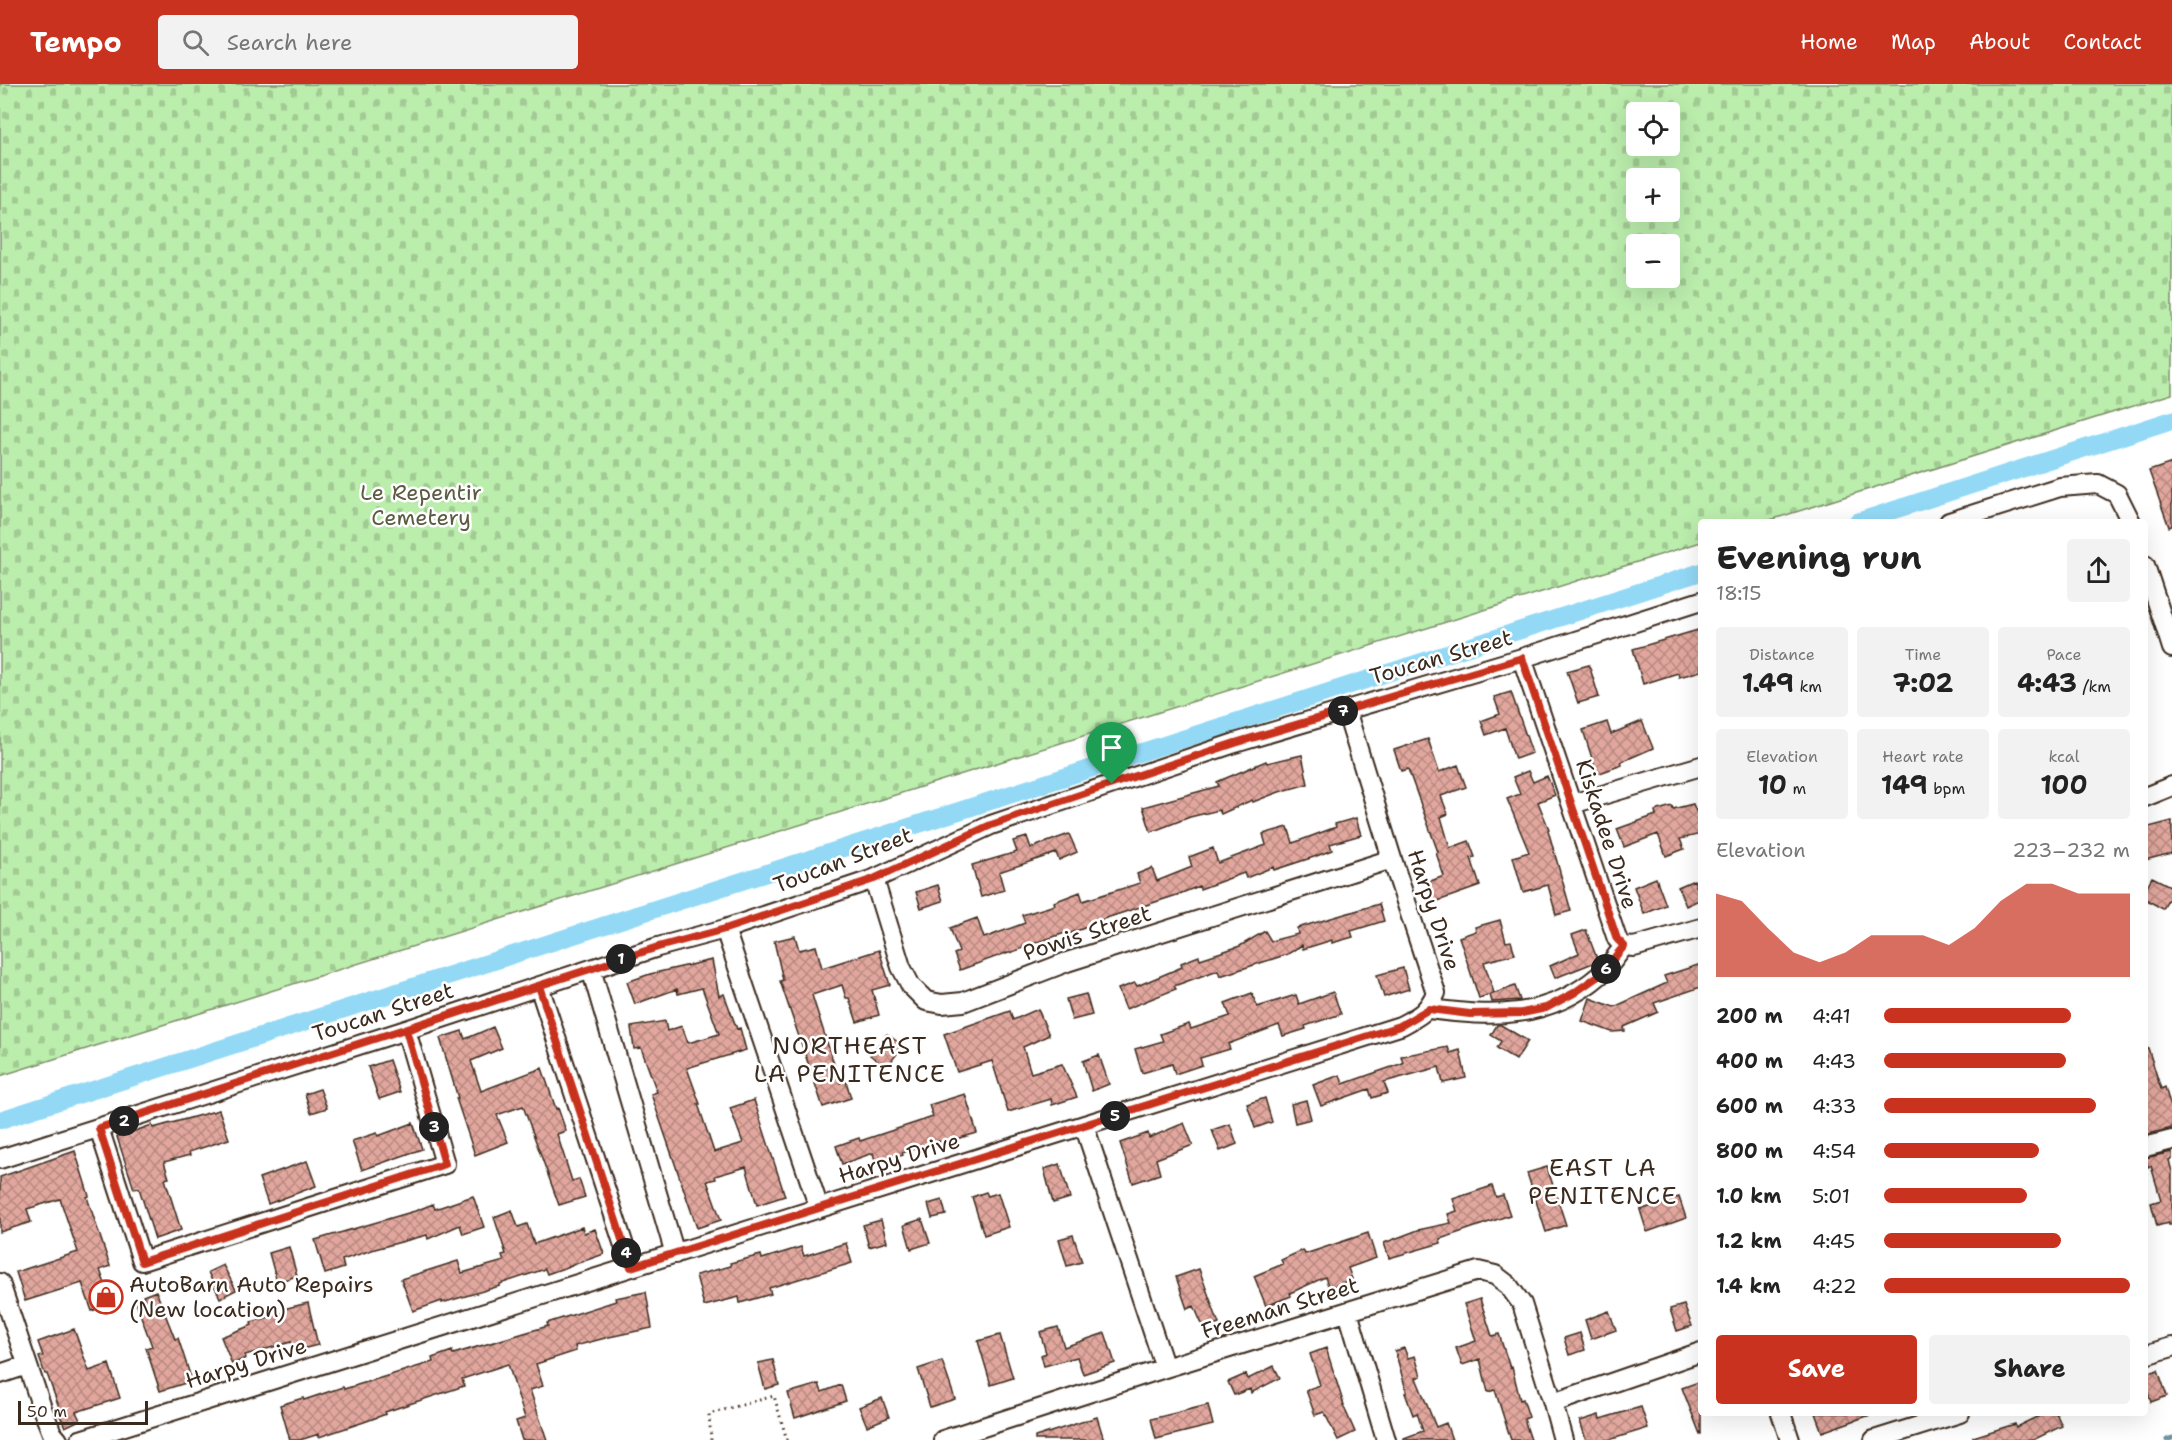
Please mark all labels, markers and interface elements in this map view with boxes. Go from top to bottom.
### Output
search box [158,15,578,69]
text: Tempo [30,23,122,61]
icon: search [179,26,212,59]
text: Search here [227,28,352,57]
text: Home [1800,28,1858,56]
text: Map [1891,28,1936,56]
text: About [1969,28,2030,56]
text: Contact [2063,28,2142,56]
map controls [1626,102,1680,288]
button: locate [1626,102,1680,156]
button: + [1626,168,1680,222]
button: − [1626,234,1680,288]
park label: Le Repentir Cemetery [360,478,482,532]
text: Evening run [1716,535,1922,580]
button: share [2067,539,2130,602]
text: 18:15 [1716,580,1762,606]
street label: Toucan Street [1366,623,1516,691]
text: Distance [1749,644,1815,665]
text: Time [1905,644,1941,665]
text: Pace [2046,644,2082,665]
text: 1.49 [1742,665,1794,700]
text: 7:02 [1893,665,1953,700]
text: 4:43 [2017,665,2077,700]
text: km [1794,676,1822,697]
text: /km [2077,676,2111,697]
pin: 7 [1328,696,1358,726]
text: 7 [1337,700,1349,721]
pin [1086,722,1137,784]
icon: arrive [1095,731,1128,764]
text: Elevation [1746,746,1818,767]
text: Heart rate [1882,746,1964,767]
text: kcal [2048,746,2080,767]
street label: Kiskadee Drive [1569,755,1645,913]
text: 10 [1758,767,1787,802]
text: 149 [1881,767,1928,802]
text: 100 [2040,767,2088,802]
text: m [1787,778,1806,799]
text: bpm [1928,778,1965,799]
street label: Toucan Street [769,820,917,900]
text: Elevation [1716,837,1806,863]
text: 223–232 m [2012,837,2130,863]
street label: Harpy Drive [1401,846,1467,974]
street label: Powis Street [1019,899,1155,967]
pin: 1 [606,944,636,974]
text: 1 [617,948,625,969]
pin: 6 [1591,954,1621,984]
text: 6 [1600,958,1612,979]
street label: Toucan Street [309,976,457,1048]
text: 200 m [1716,1003,1783,1029]
text: 4:41 [1812,1003,1851,1029]
district label: NORTHEAST LA PENITENCE [754,1030,946,1090]
text: 400 m [1716,1048,1783,1074]
text: 4:43 [1812,1048,1856,1074]
text: 600 m [1716,1093,1783,1119]
text: 4:33 [1812,1093,1856,1119]
pin: 5 [1100,1101,1130,1131]
text: 5 [1110,1105,1120,1126]
pin: 2 [109,1106,139,1136]
text: 2 [118,1110,130,1131]
pin: 3 [419,1112,449,1142]
text: 3 [428,1116,440,1137]
street label: Harpy Drive [835,1126,963,1190]
text: 800 m [1716,1138,1783,1164]
text: 4:54 [1812,1138,1856,1164]
district label: EAST LA PENITENCE [1528,1152,1678,1212]
text: 1.0 km [1716,1183,1781,1209]
text: 5:01 [1812,1183,1850,1209]
text: 1.2 km [1716,1228,1782,1254]
text: 4:45 [1812,1228,1855,1254]
pin: 4 [611,1238,641,1268]
text: 4 [620,1242,632,1263]
place label: AutoBarn Auto Repairs (New location) [129,1270,374,1324]
street label: Freeman Street [1198,1270,1362,1346]
text: 1.4 km [1716,1273,1781,1299]
text: 4:22 [1812,1273,1857,1299]
shop icon: AutoBarn Auto Repairs (New location) [88,1279,124,1315]
street label: Harpy Drive [182,1331,310,1395]
button: Save [1716,1335,1917,1404]
button: Share [1929,1335,2130,1404]
scale bar [18,1398,148,1426]
text: 50 m [27,1401,67,1422]

